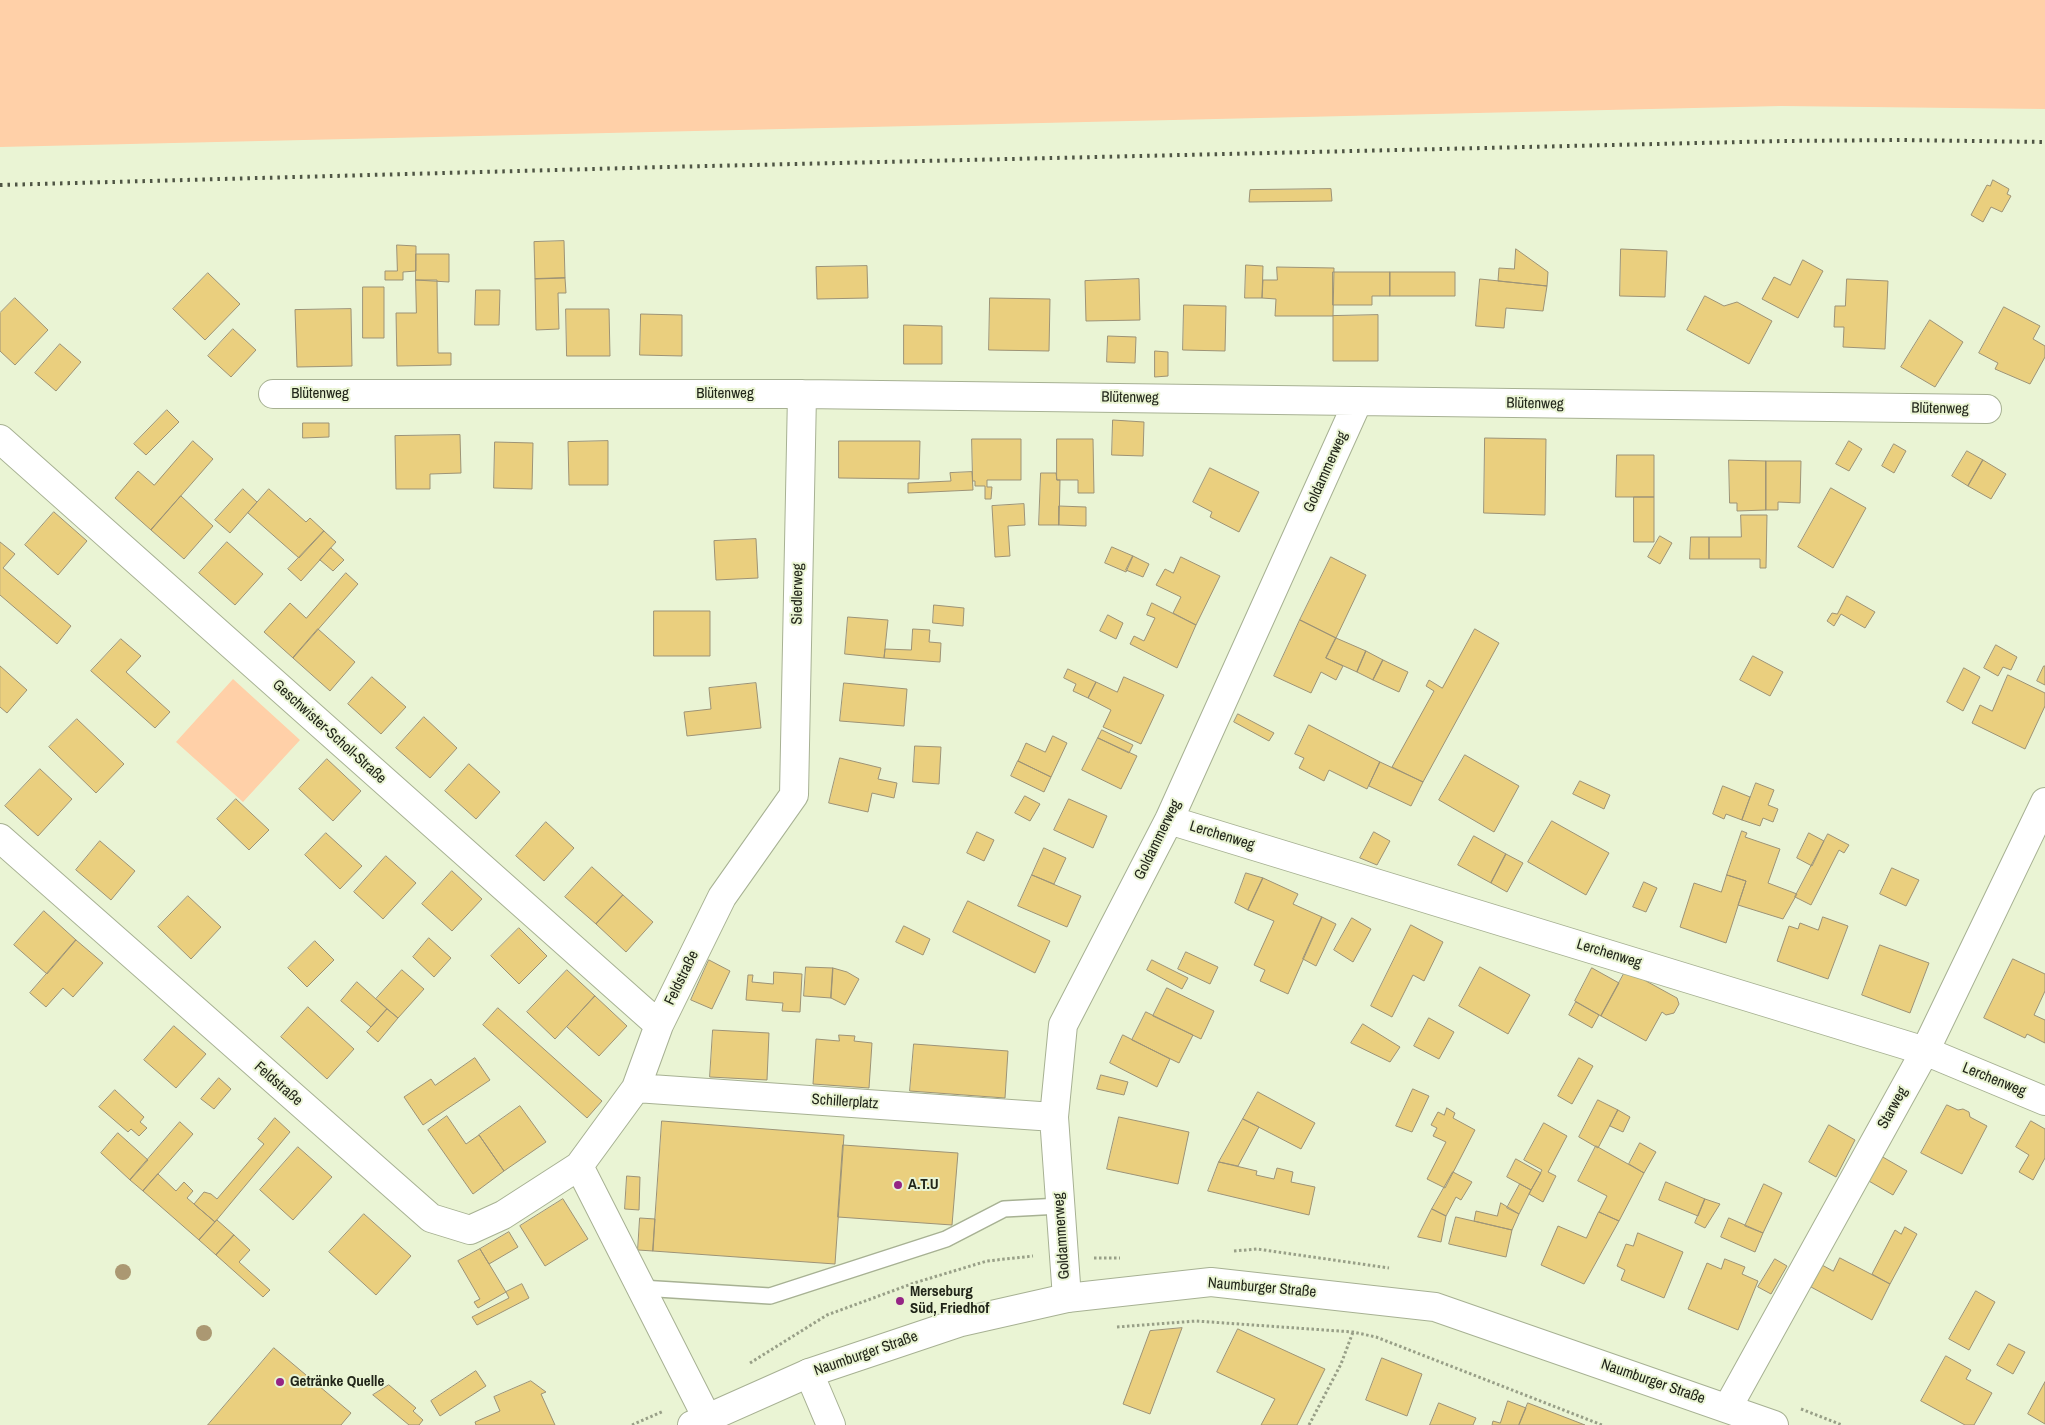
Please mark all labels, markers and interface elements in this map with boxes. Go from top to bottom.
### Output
street label: Blütenweg [291,385,349,403]
street label: Blütenweg [696,385,754,403]
street label: Blütenweg [1101,389,1159,407]
street label: Blütenweg [1506,395,1564,413]
street label: Blütenweg [1911,400,1969,418]
street label: Goldammerweg [1300,429,1352,515]
street label: Siedlerweg [788,563,808,625]
street label: Geschwister-Scholl-Straße [268,676,390,788]
street label: Goldammerweg [1131,797,1185,883]
street label: Lerchenweg [1187,818,1257,854]
street label: Lerchenweg [1574,936,1644,972]
street label: Feldstraße [661,948,703,1008]
street label: Feldstraße [250,1058,306,1110]
street label: Lerchenweg [1960,1059,2028,1101]
street label: Starweg [1874,1084,1912,1132]
street label: Schillerplatz [811,1091,879,1113]
place label: A.T.U [908,1176,939,1194]
marker: A.T.U [892,1179,904,1191]
street label: Goldammerweg [1050,1192,1074,1280]
street label: Naumburger Straße [1207,1274,1317,1302]
place label: Merseburg Süd, Friedhof [910,1283,989,1318]
marker: Merseburg Süd, Friedhof [894,1295,906,1307]
street label: Naumburger Straße [812,1328,920,1380]
street label: Naumburger Straße [1599,1356,1707,1408]
place label: Getränke Quelle [290,1373,384,1391]
marker: Getränke Quelle [274,1376,286,1388]

